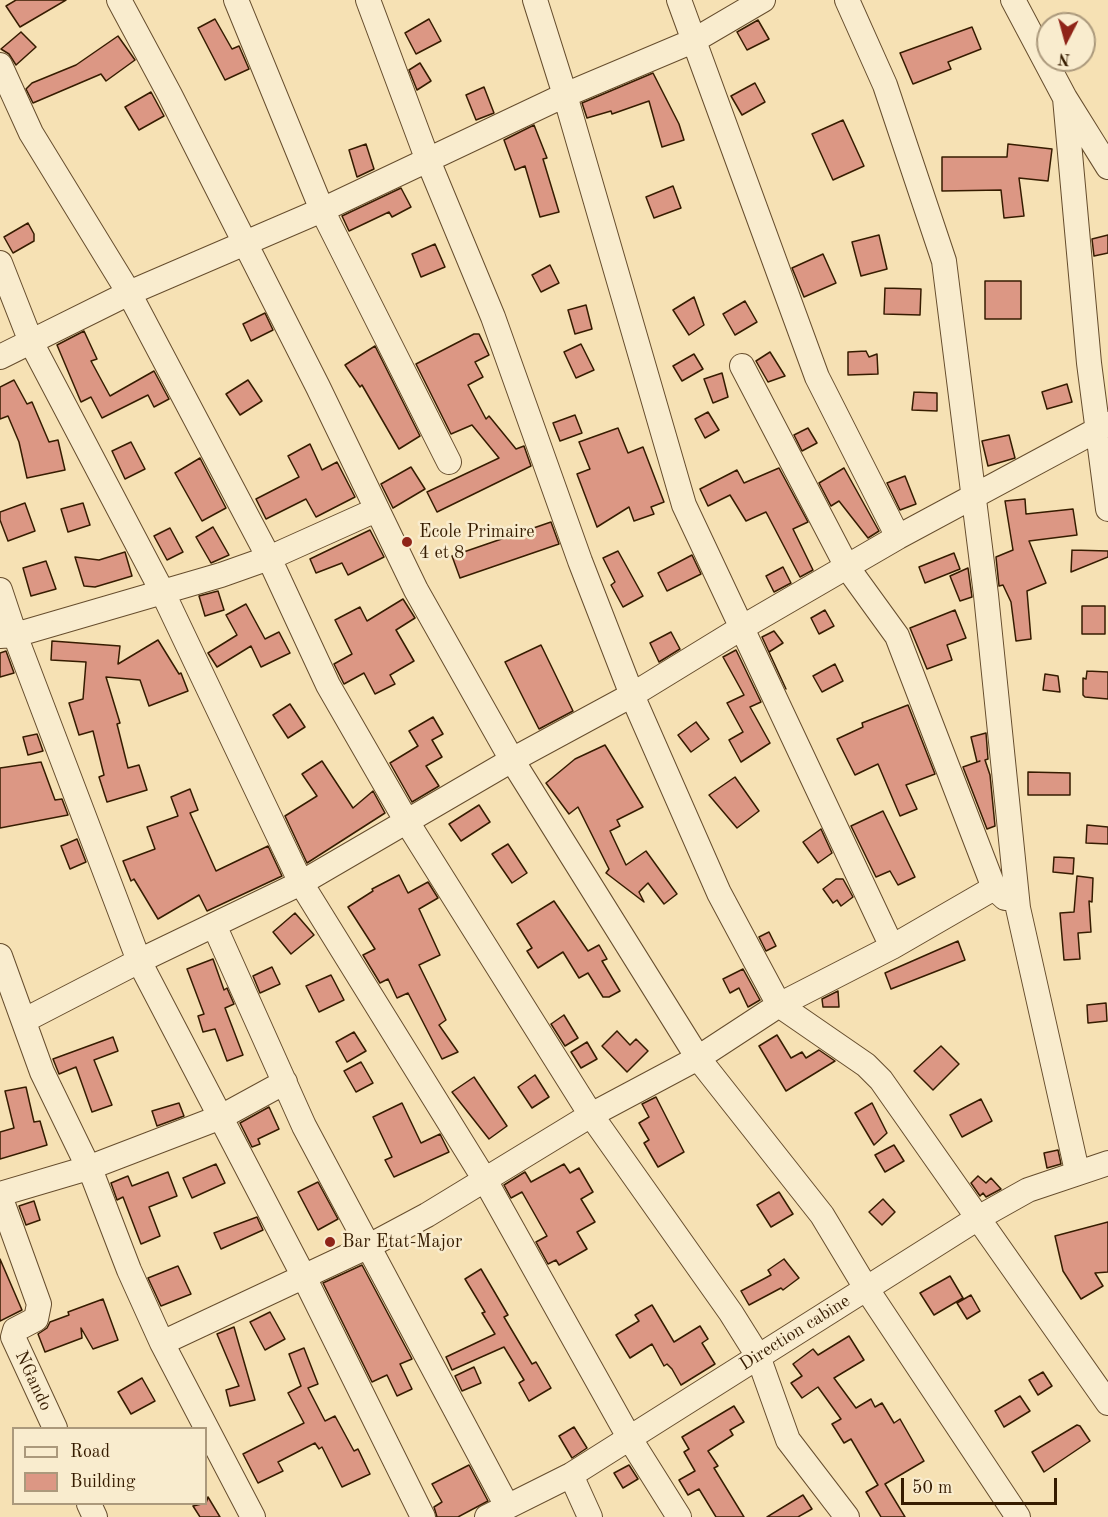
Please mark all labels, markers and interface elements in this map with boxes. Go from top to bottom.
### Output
north arrow [1036,12,1096,72]
text: N [1057,49,1071,67]
place label: Ecole Primaire 4 et 8 [419,521,535,564]
marker: Ecole Primaire 4 et 8 [400,535,414,549]
place label: Bar Etat-Major [342,1231,462,1253]
marker: Bar Etat-Major [323,1235,337,1249]
street label: Direction cabine [736,1290,854,1376]
street label: NGando [10,1348,56,1414]
legend [12,1427,207,1505]
text: Road [70,1443,110,1461]
scale bar [904,1466,1060,1504]
text: Building [70,1473,135,1491]
text: 50 m [912,1479,952,1497]

